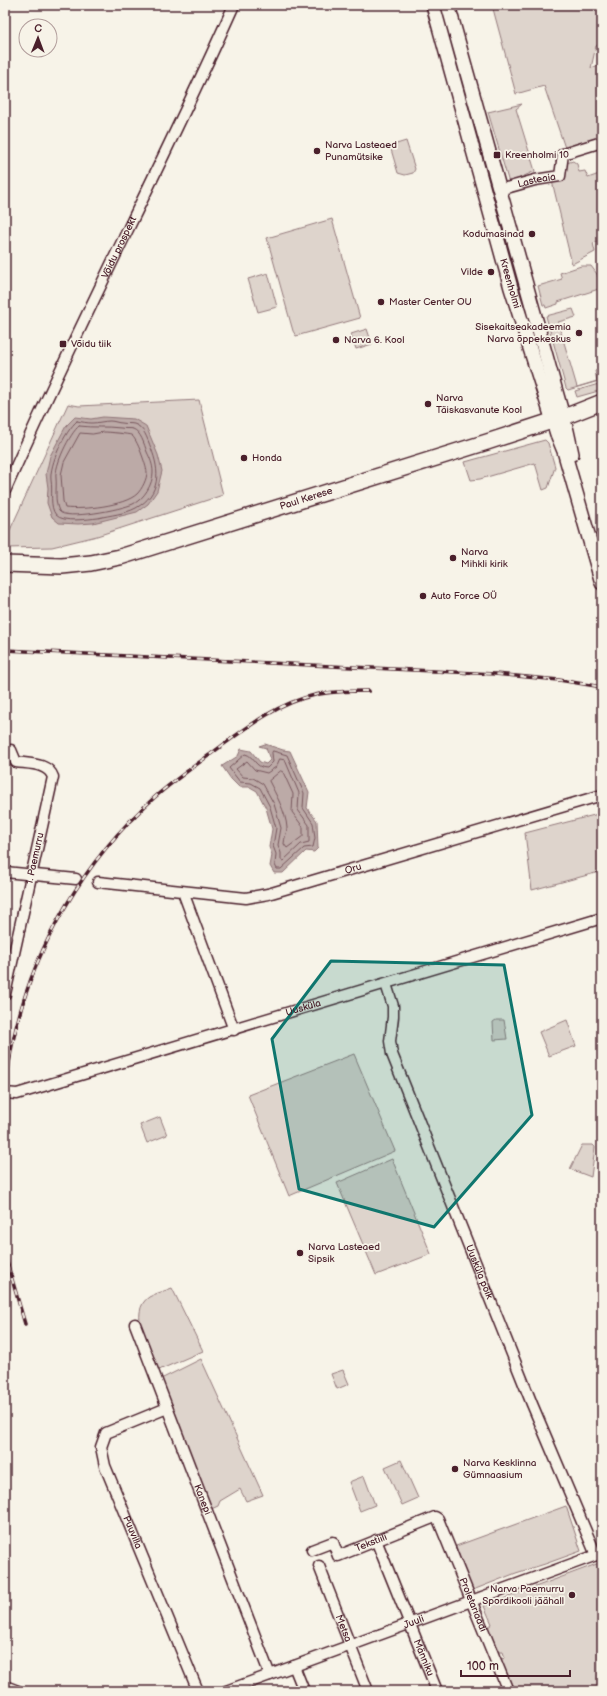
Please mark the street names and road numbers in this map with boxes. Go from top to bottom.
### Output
street label: Lasteaia [516,171,557,190]
street label: Võidu prospekt [99,215,139,280]
street label: Kreenholmi [497,257,523,310]
street label: Paul Kerese [278,485,334,513]
street label: 1. Paemurru [23,831,47,885]
street label: Oru [343,861,363,877]
street label: Uusküla [284,997,323,1019]
street label: Uusküla põik [463,1243,495,1301]
street label: Kanepi [191,1482,214,1516]
street label: Puuvilla [120,1514,145,1551]
street label: Tekstiili [353,1531,389,1554]
street label: Proletariaadi [457,1576,489,1634]
street label: Metsa [333,1613,354,1644]
street label: Juuli [402,1613,426,1631]
street label: Männiku [411,1638,436,1678]

